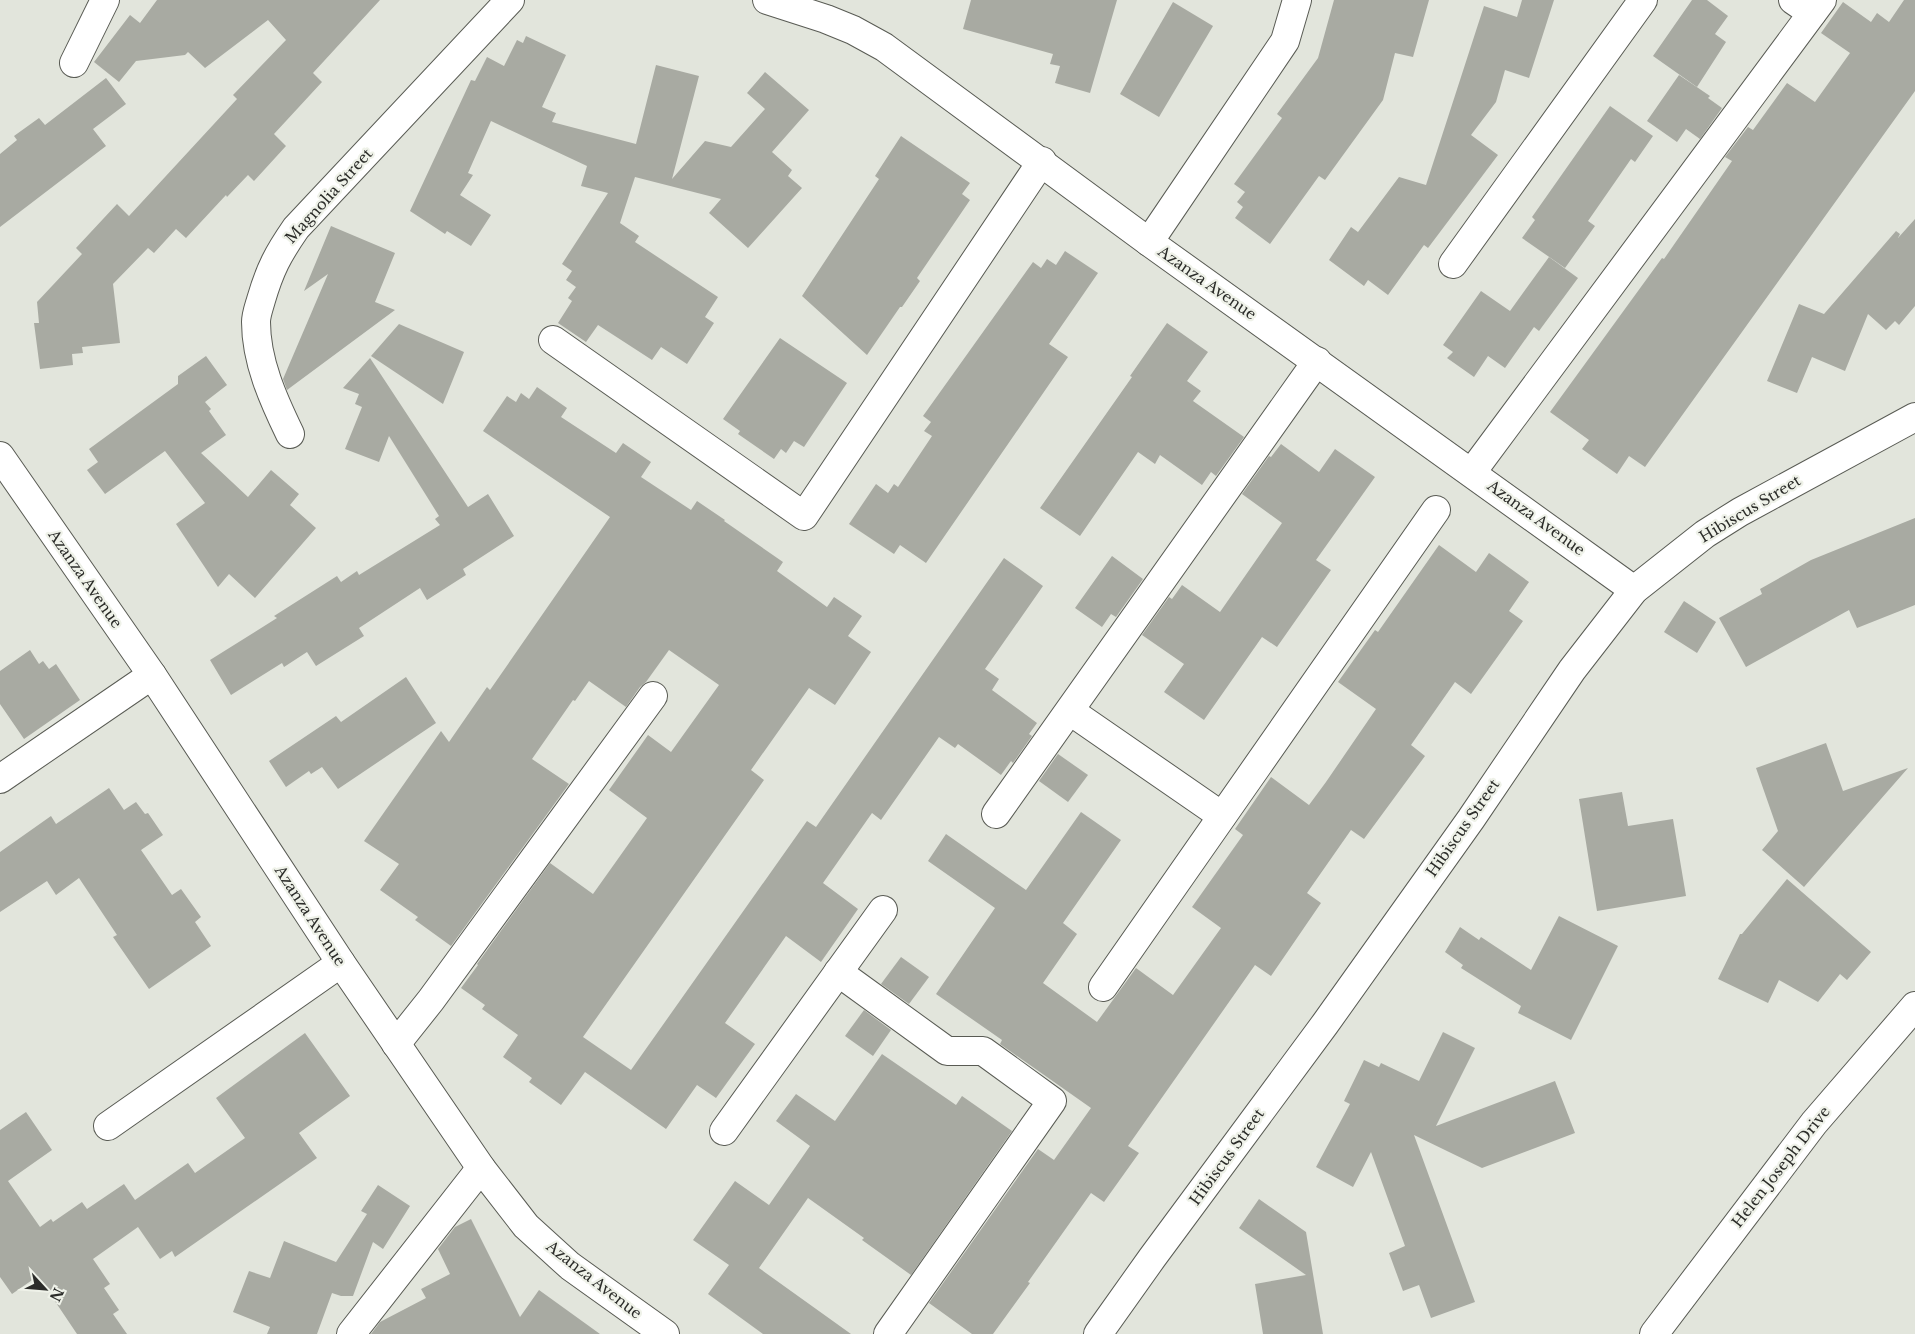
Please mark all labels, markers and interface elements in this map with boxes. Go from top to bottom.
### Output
street label: Magnolia Street [281,144,377,247]
street label: Azanza Avenue [1154,241,1260,324]
street label: Hibiscus Street [1696,471,1804,546]
street label: Azanza Avenue [1483,475,1589,559]
street label: Azanza Avenue [44,525,126,632]
street label: Hibiscus Street [1422,775,1504,880]
street label: Azanza Avenue [270,861,350,970]
street label: Helen Joseph Drive [1727,1102,1834,1231]
street label: Hibiscus Street [1185,1104,1268,1209]
street label: Azanza Avenue [542,1236,646,1323]
north arrow [20,1264,70,1314]
text: N [46,1285,68,1305]

